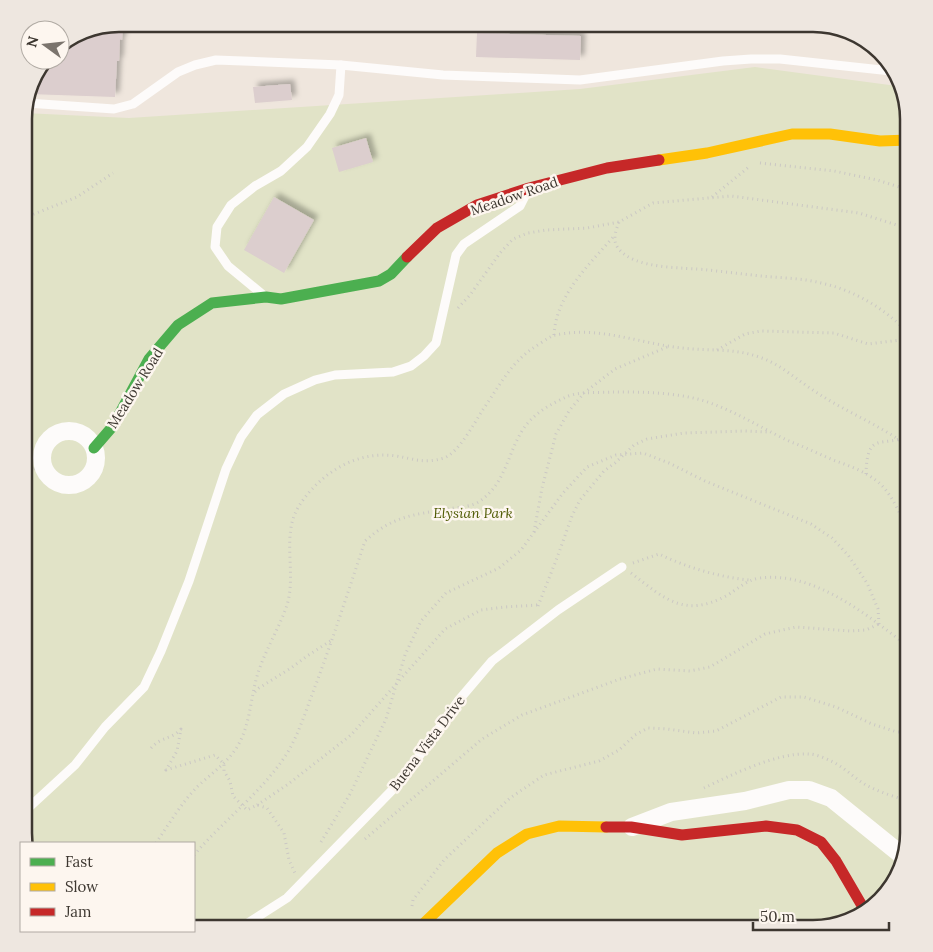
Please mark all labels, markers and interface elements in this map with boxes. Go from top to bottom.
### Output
north arrow [20,20,70,70]
text: N [22,34,43,49]
street label: Meadow Road [468,173,560,219]
street label: Meadow Road [103,344,167,432]
park label: Elysian Park [433,504,513,522]
street label: Buena Vista Drive [385,691,469,794]
legend [20,842,195,932]
text: Fast [65,852,93,871]
text: Slow [65,877,98,896]
scale bar [753,900,889,932]
text: Jam [64,902,92,921]
text: 50 m [760,907,795,926]

